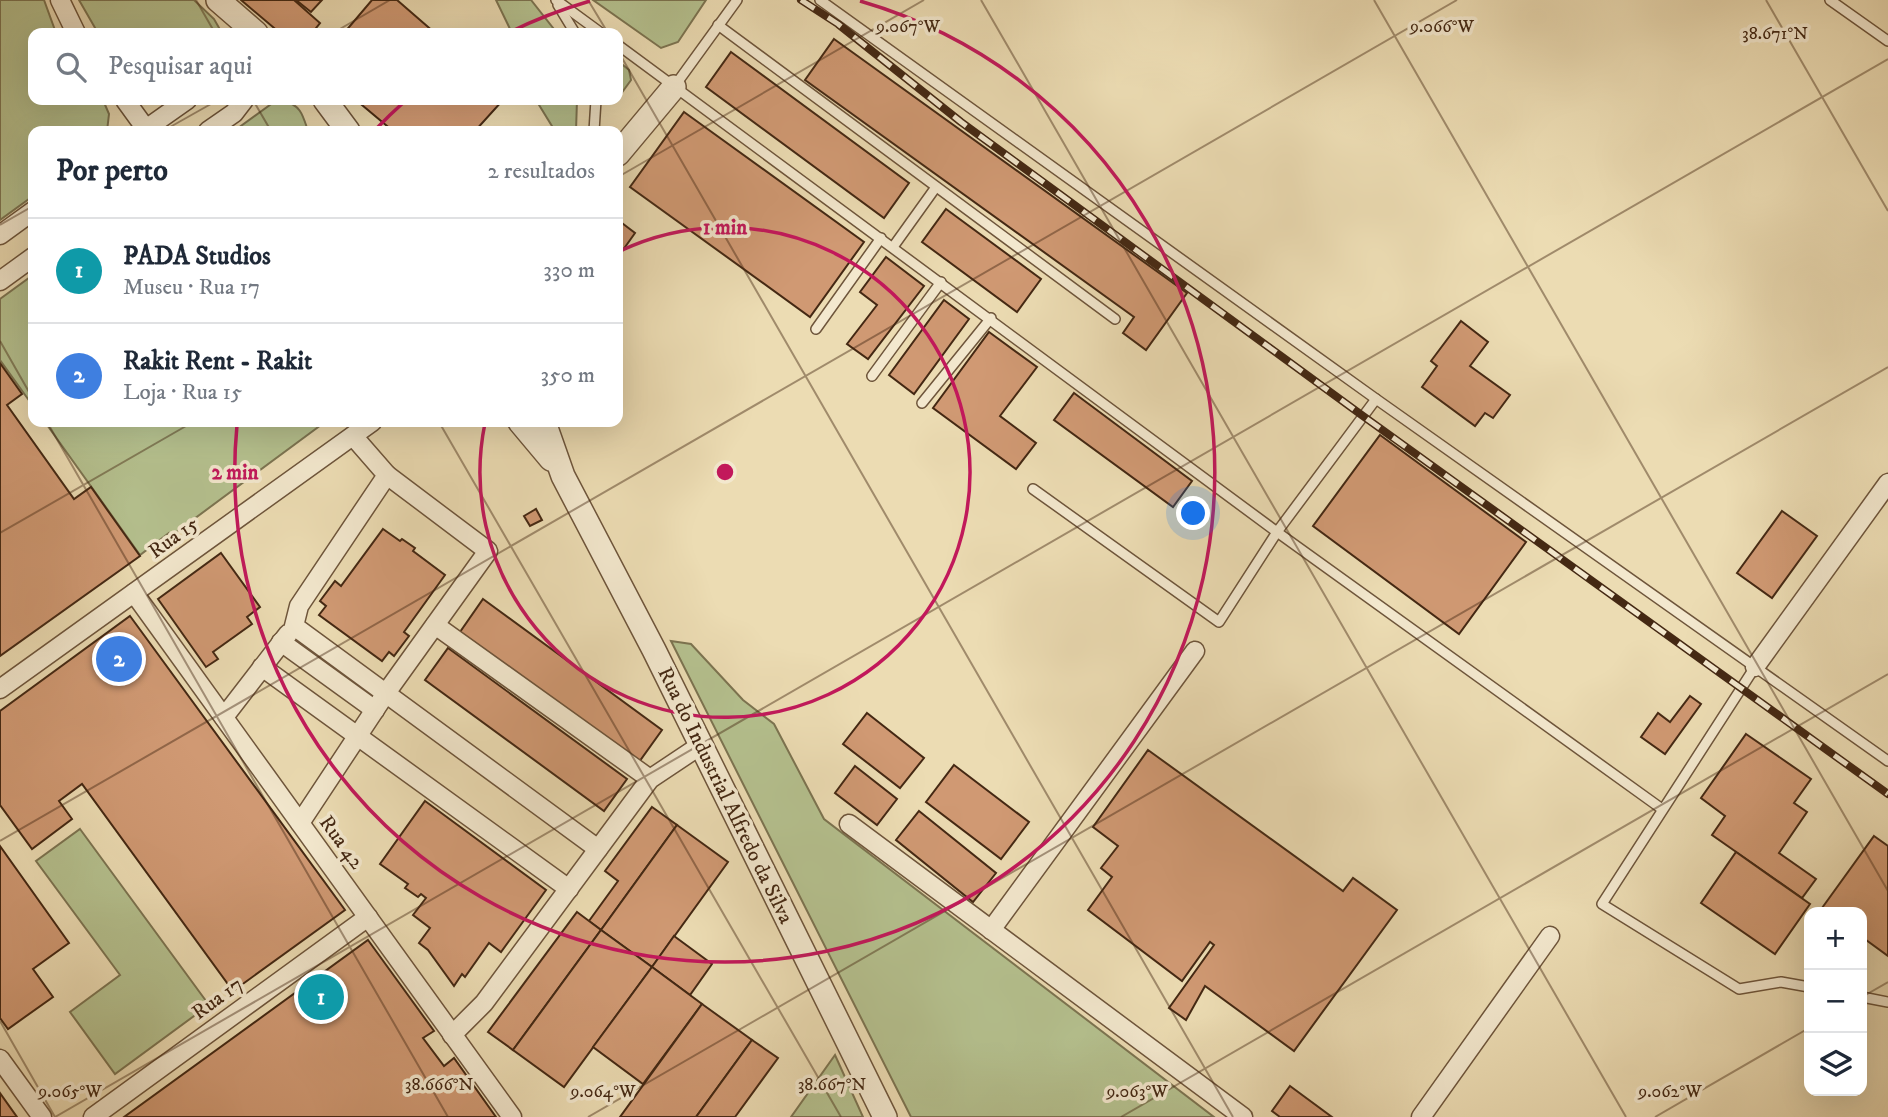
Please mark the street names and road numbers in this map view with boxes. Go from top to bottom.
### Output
street label: Rua 15 [143,511,204,565]
street label: Rua do Industrial Alfredo da Silva [652,663,799,928]
street label: Rua 42 [313,811,370,875]
street label: Rua 17 [187,972,248,1026]

